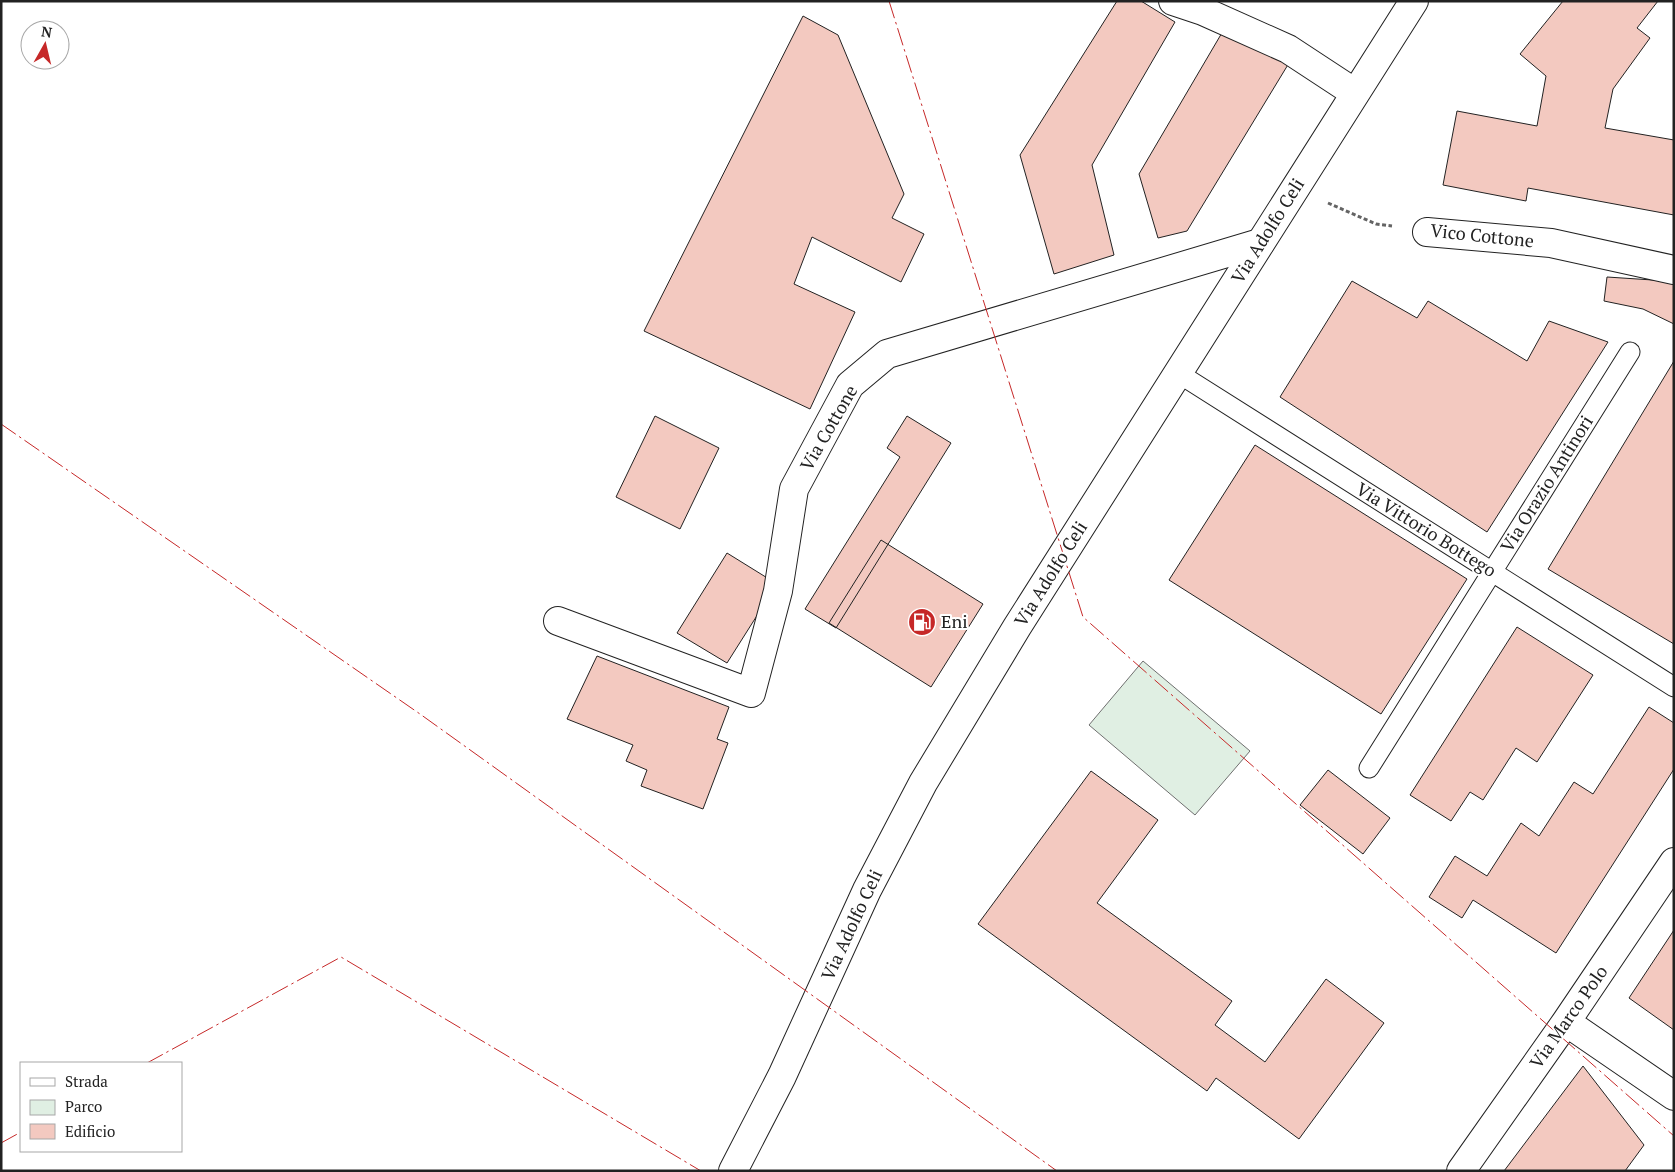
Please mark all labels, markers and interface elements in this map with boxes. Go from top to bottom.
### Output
north arrow [20,20,70,70]
text: N [40,21,54,42]
street label: Via Adolfo Celi [1225,173,1309,288]
street label: Vico Cottone [1429,218,1535,252]
street label: Via Cottone [794,380,862,475]
street label: Via Orazio Antinori [1494,411,1598,556]
street label: Via Vittorio Bottego [1352,476,1501,582]
street label: Via Adolfo Celi [1008,516,1092,631]
fuel station icon: Eni [907,607,937,637]
place label: Eni [941,609,968,633]
street label: Via Adolfo Celi [815,865,887,984]
street label: Via Marco Polo [1524,960,1613,1073]
legend [20,1062,182,1152]
text: Strada [65,1071,108,1091]
text: Parco [65,1096,102,1116]
text: Edificio [65,1121,115,1141]

